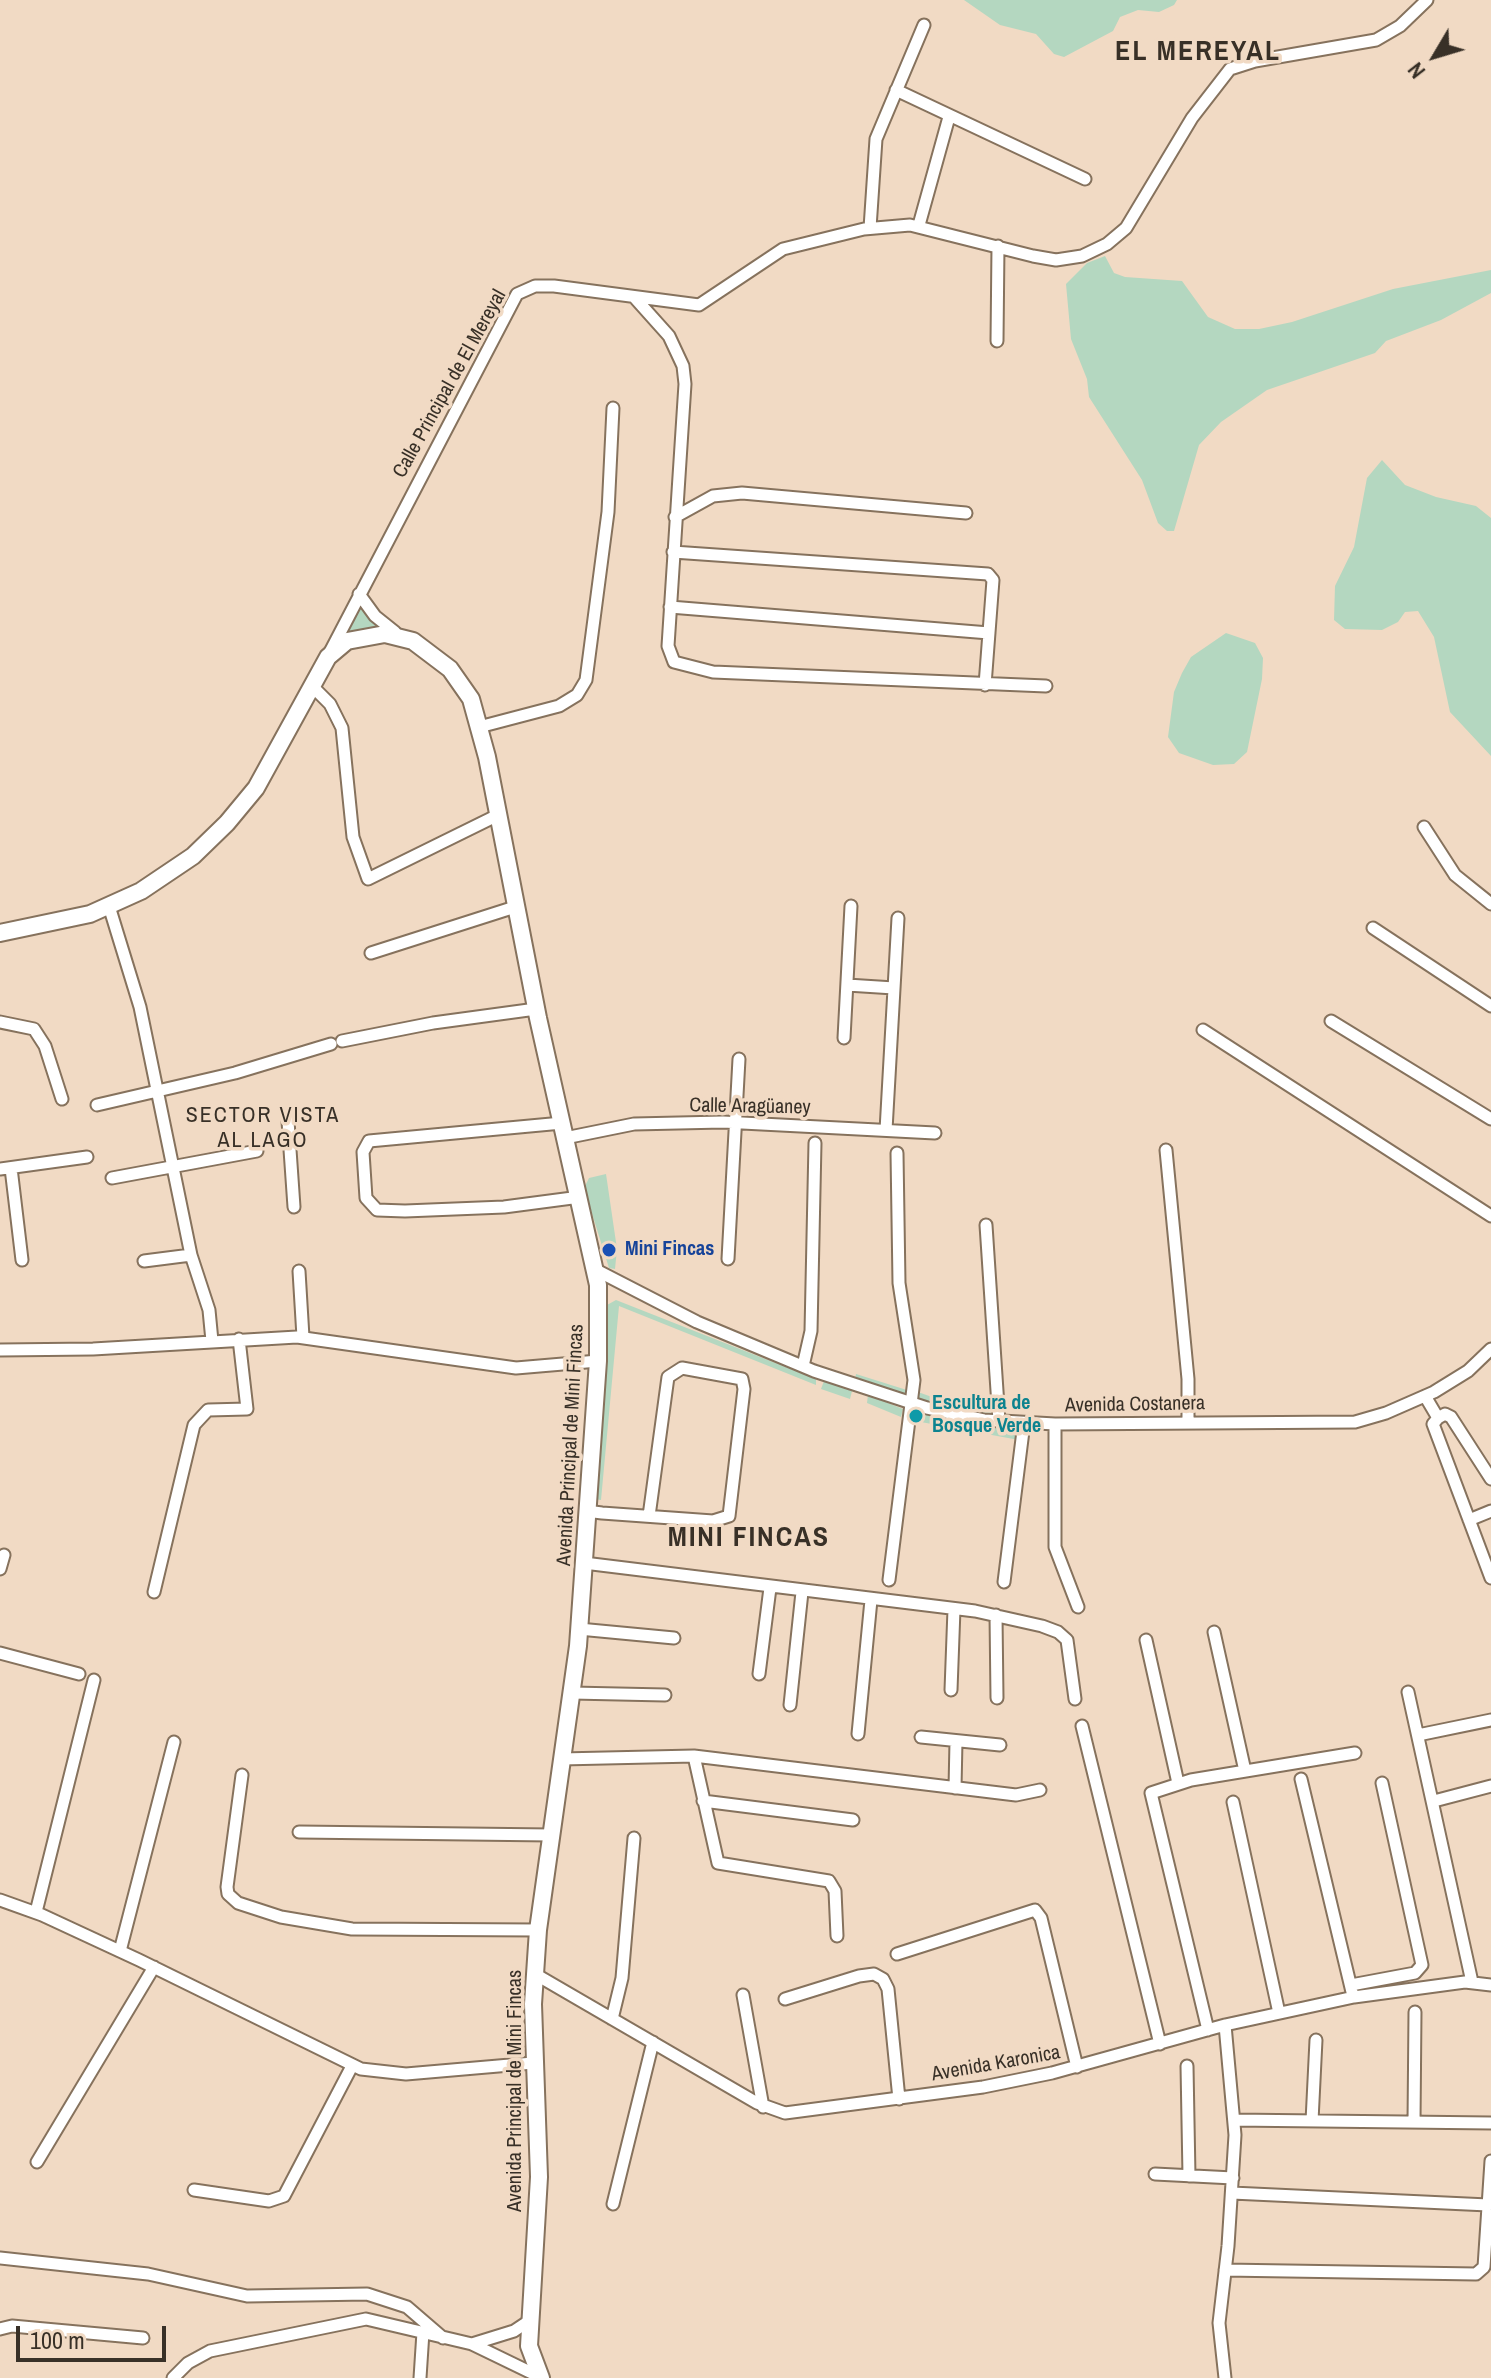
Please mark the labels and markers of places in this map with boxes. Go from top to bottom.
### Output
place label: Mini Fincas [625,1238,714,1262]
marker: Mini Fincas [600,1241,618,1259]
place label: Escultura de Bosque Verde [932,1392,1041,1439]
marker: Escultura de Bosque Verde [907,1407,925,1425]

